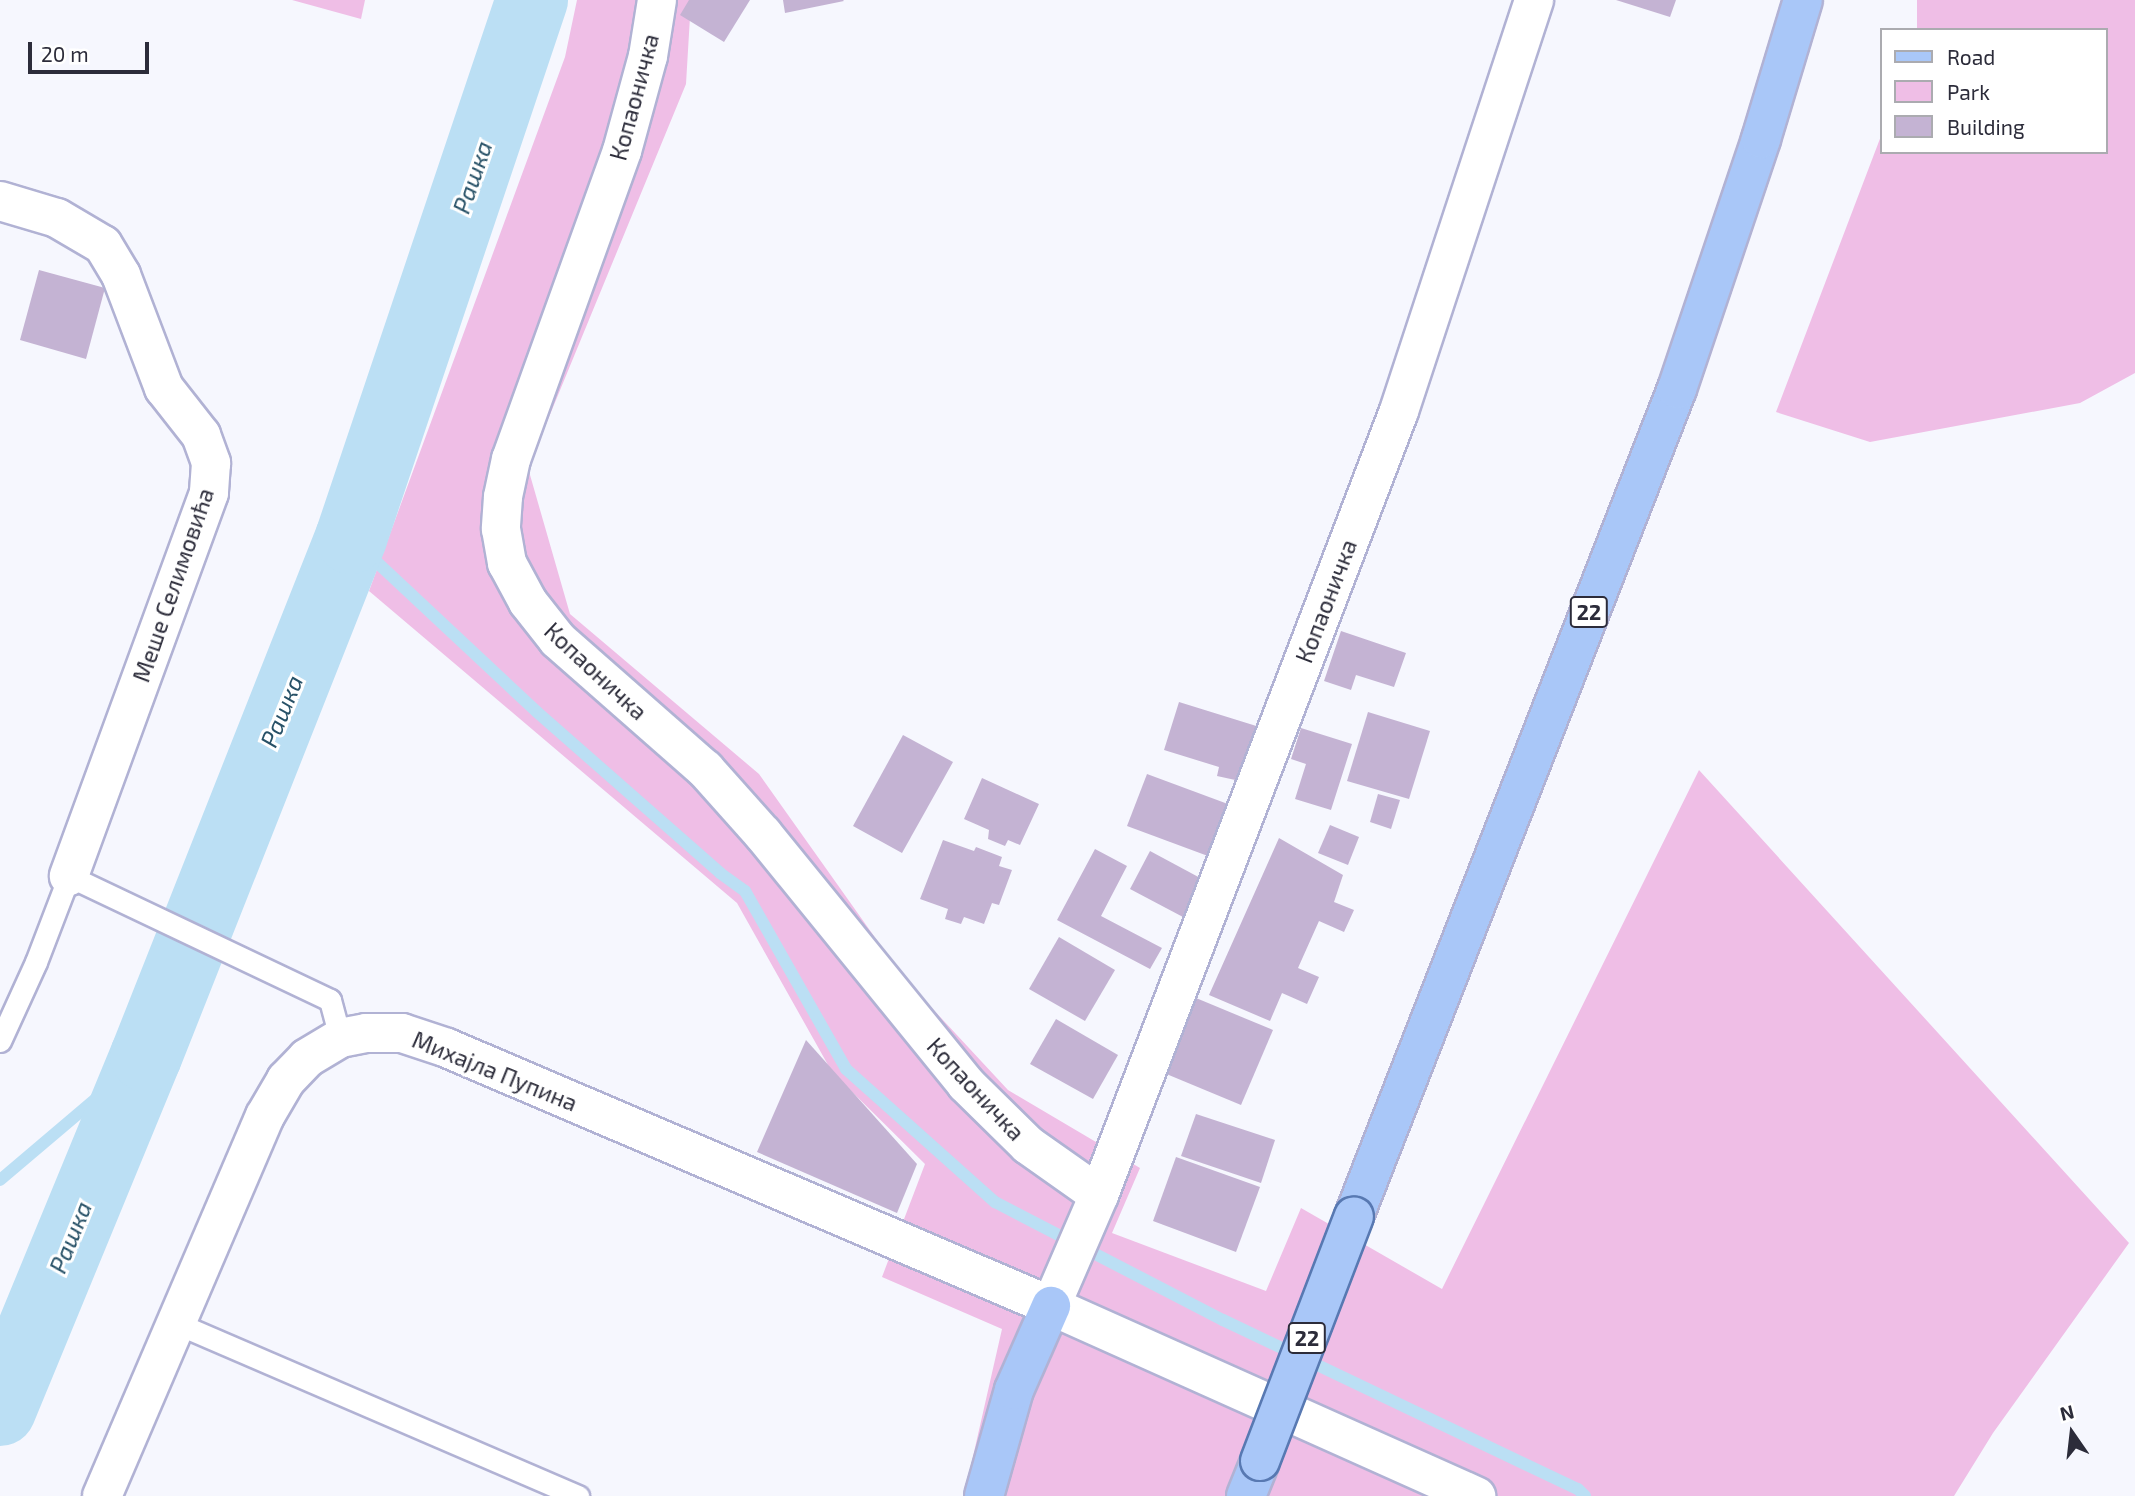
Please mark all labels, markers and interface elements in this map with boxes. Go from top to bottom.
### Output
scale bar [32,28,152,72]
legend [1880,28,2107,154]
street label: Копаоничка [604,31,664,163]
text: 20 m [41,41,89,66]
text: Road [1947,44,1995,69]
text: Park [1947,79,1990,104]
text: Building [1947,114,2025,139]
water label: Рашка [446,137,498,217]
street label: Меше Селимовића [127,484,219,686]
street label: Копаоничка [1290,535,1362,667]
road number: 22 [1570,594,1608,630]
street label: Копаоничка [539,617,653,725]
water label: Рашка [254,671,308,751]
street label: Михајла Пупина [408,1025,582,1117]
street label: Копаоничка [922,1032,1030,1146]
water label: Рашка [43,1197,97,1277]
road number: 22 [1288,1320,1326,1356]
north arrow [2037,1398,2107,1468]
text: N [2057,1399,2076,1425]

